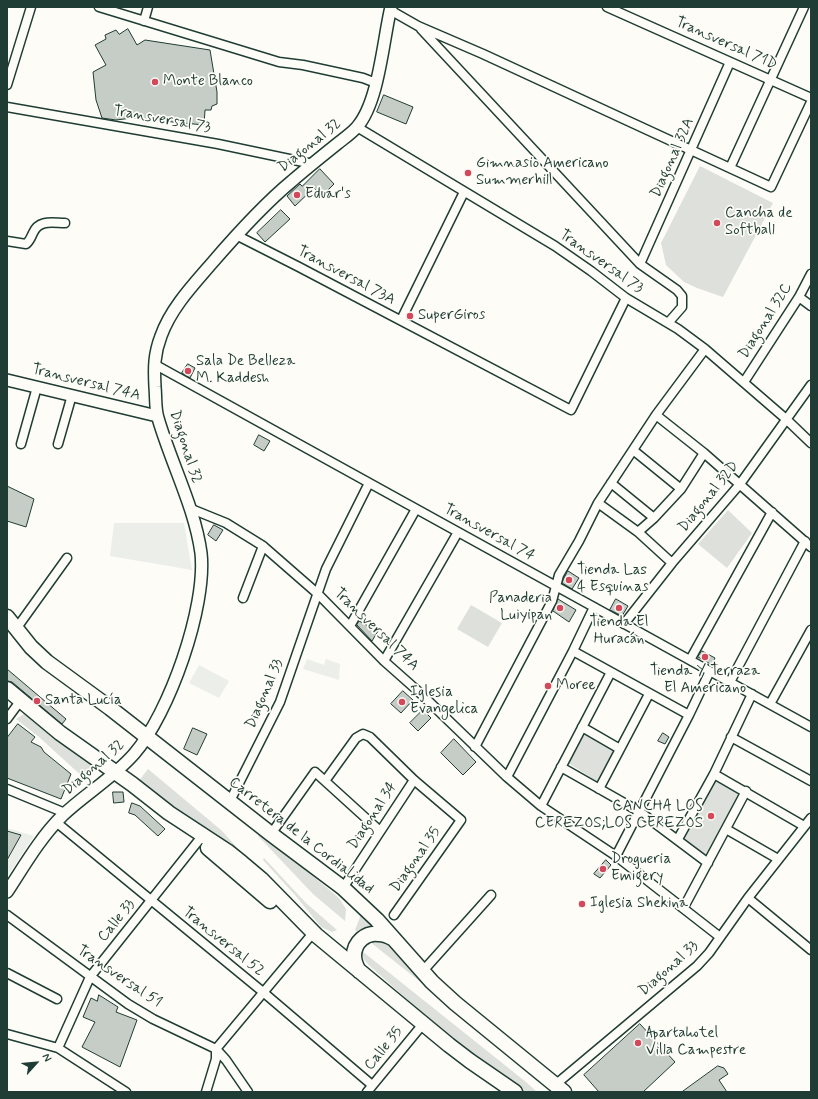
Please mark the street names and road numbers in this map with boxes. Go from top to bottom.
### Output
street label: Transversal 71D [672,14,780,74]
street label: Transversal 73 [112,103,212,137]
street label: Diagonal 32 [275,115,345,177]
street label: Diagonal 32A [647,115,699,201]
street label: Transversal 73 [555,226,647,298]
street label: Transversal 73A [294,243,398,309]
street label: Diagonal 32C [736,280,796,362]
street label: Transversal 74A [30,361,142,405]
street label: Diagonal 32 [165,408,205,486]
street label: Diagonal 32D [675,458,743,536]
street label: Transversal 74 [440,501,538,565]
street label: Transversal 74A [330,585,422,675]
street label: Diagonal 33 [242,656,288,732]
street label: Diagonal 32 [60,736,128,800]
street label: Carretera de la Cordialidad [225,774,377,898]
street label: Diagonal 34 [345,779,401,853]
street label: Diagonal 35 [387,824,445,896]
street label: Calle 33 [94,896,140,946]
street label: Transversal 52 [178,903,268,981]
street label: Diagonal 33 [635,938,703,1000]
street label: Transversal 51 [73,942,165,1012]
street label: Calle 35 [361,1023,407,1075]

